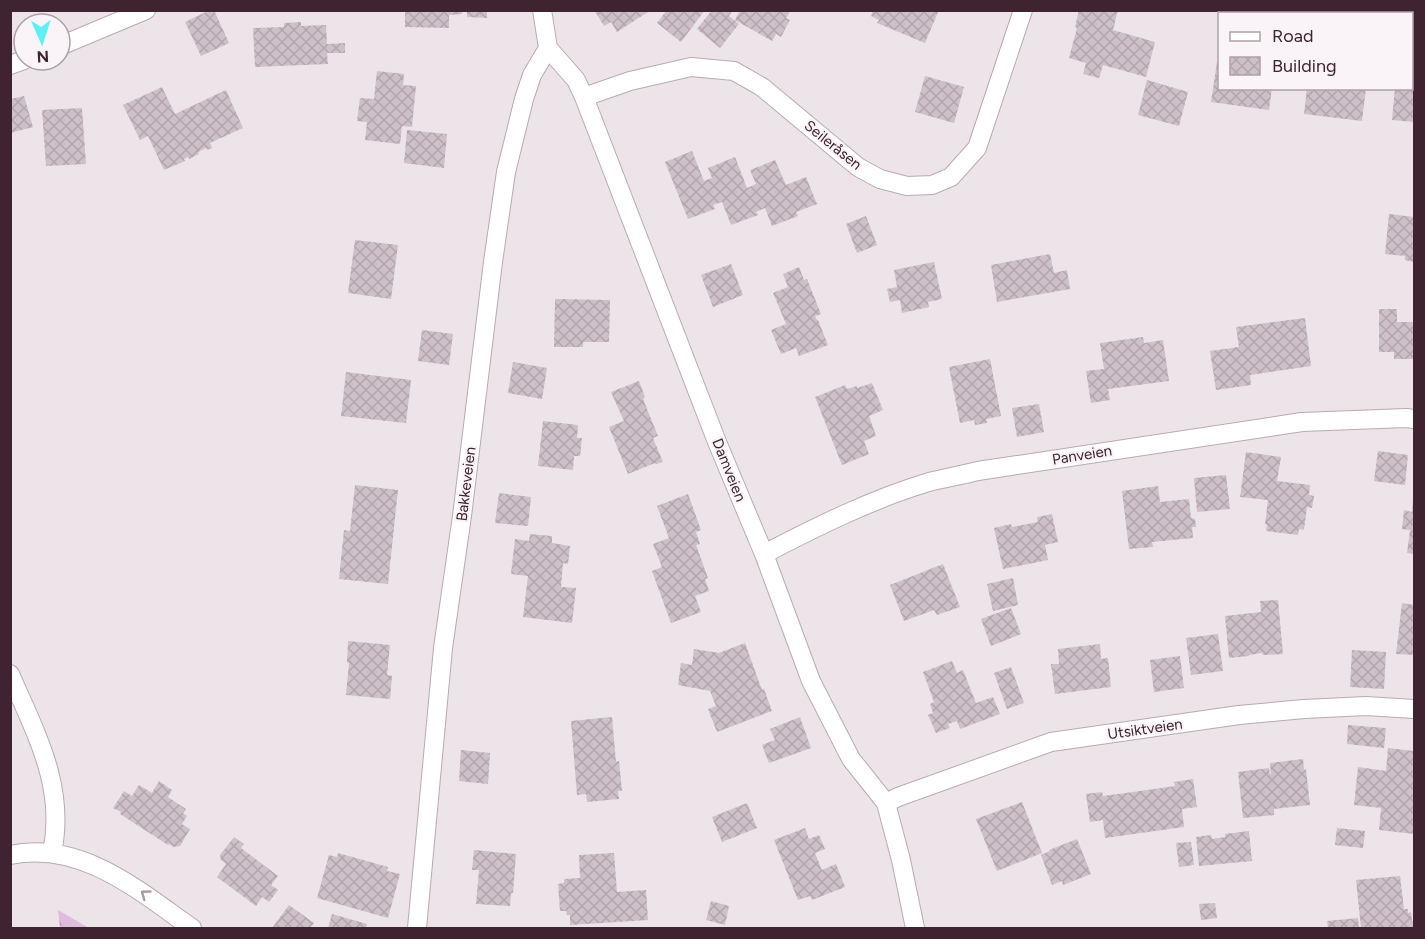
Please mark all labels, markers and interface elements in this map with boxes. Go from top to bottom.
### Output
north arrow [12,12,72,72]
legend [1218,12,1413,90]
text: Road [1272,25,1313,47]
text: N [36,47,49,66]
text: Building [1272,55,1337,77]
street label: Seileråsen [801,116,865,174]
street label: Damveien [708,436,750,504]
street label: Panveien [1051,441,1113,469]
street label: Bakkeveien [452,446,480,522]
street label: Utsiktveien [1106,715,1184,743]
one-way arrow [140,891,151,902]

